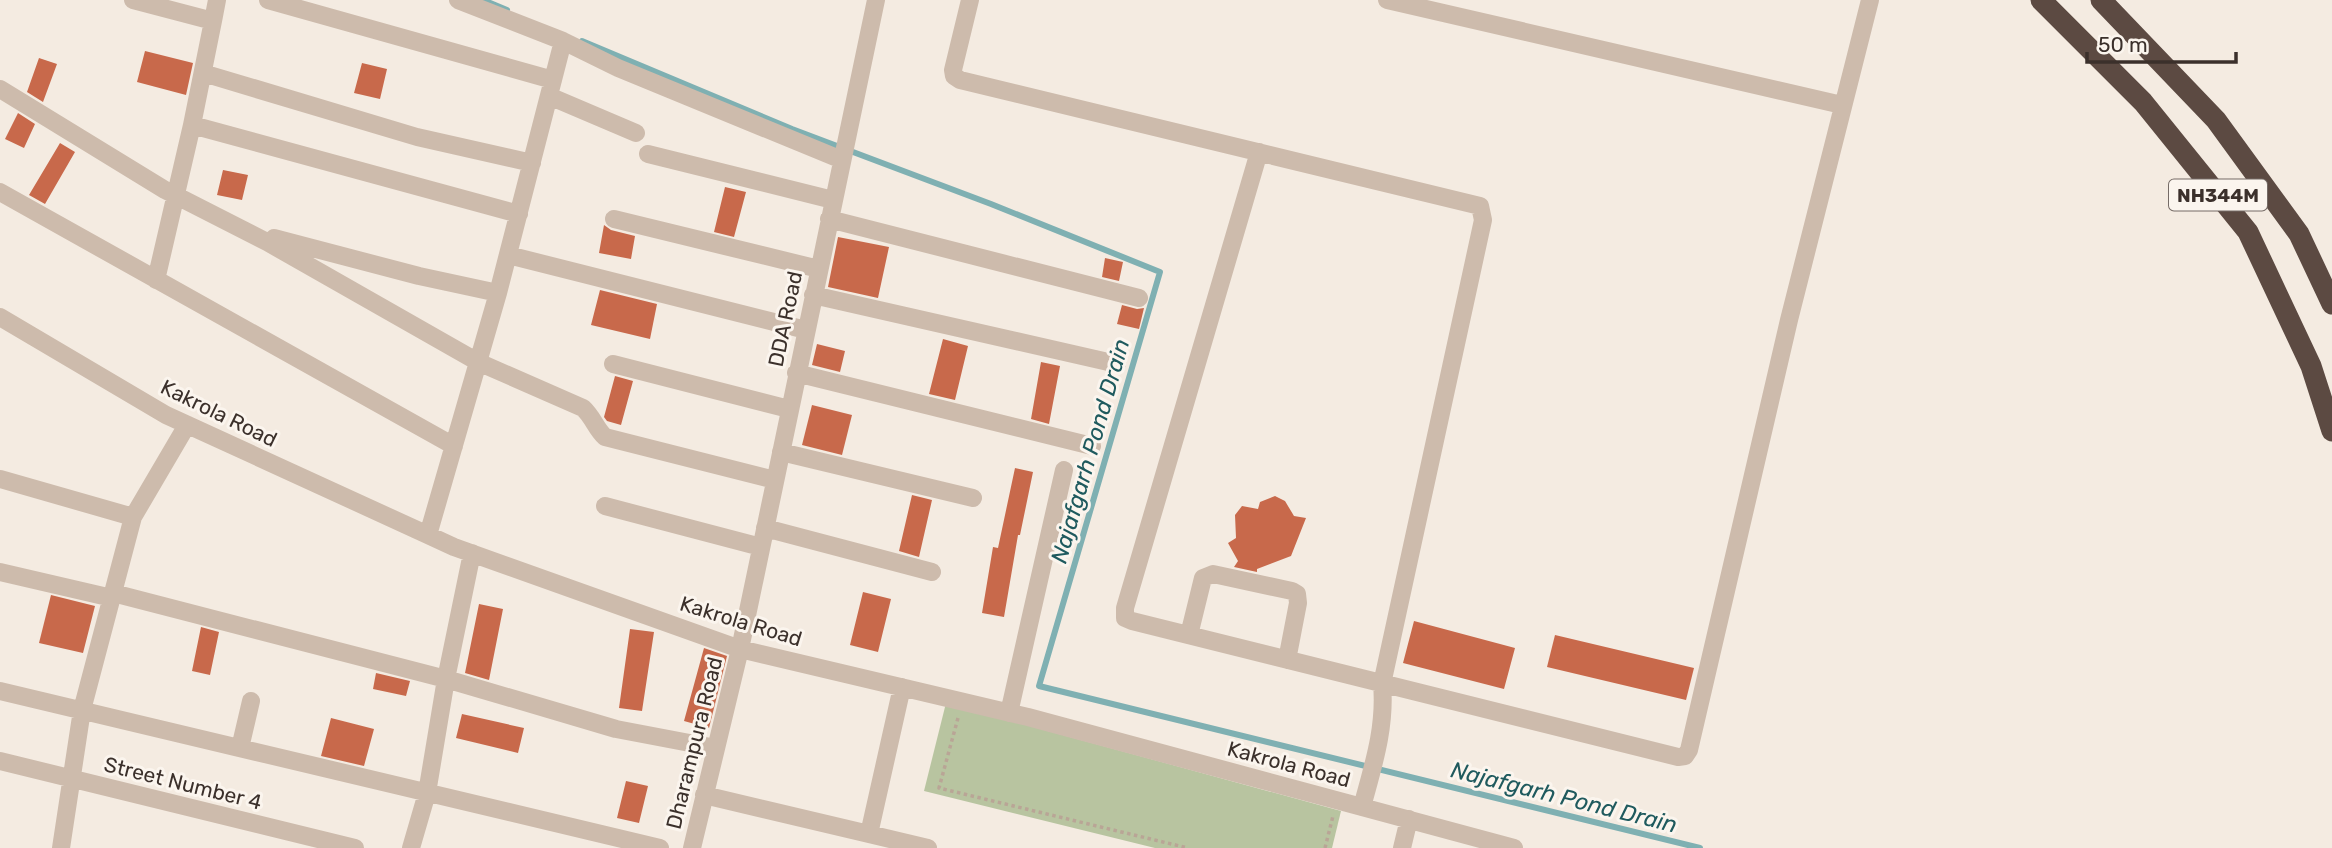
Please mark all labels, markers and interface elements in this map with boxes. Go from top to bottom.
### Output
scale bar [2087,21,2236,65]
text: 50 m [2098,32,2148,57]
road number: NH344M [2169,180,2267,210]
street label: DDA Road [763,269,807,369]
water label: Najafgarh Pond Drain [1045,336,1135,566]
street label: Kakrola Road [157,374,281,452]
street label: Kakrola Road [677,591,805,651]
street label: Dharampura Road [661,654,727,832]
street label: Kakrola Road [1225,736,1353,792]
street label: Street Number 4 [102,751,264,815]
water label: Najafgarh Pond Drain [1448,755,1680,839]

